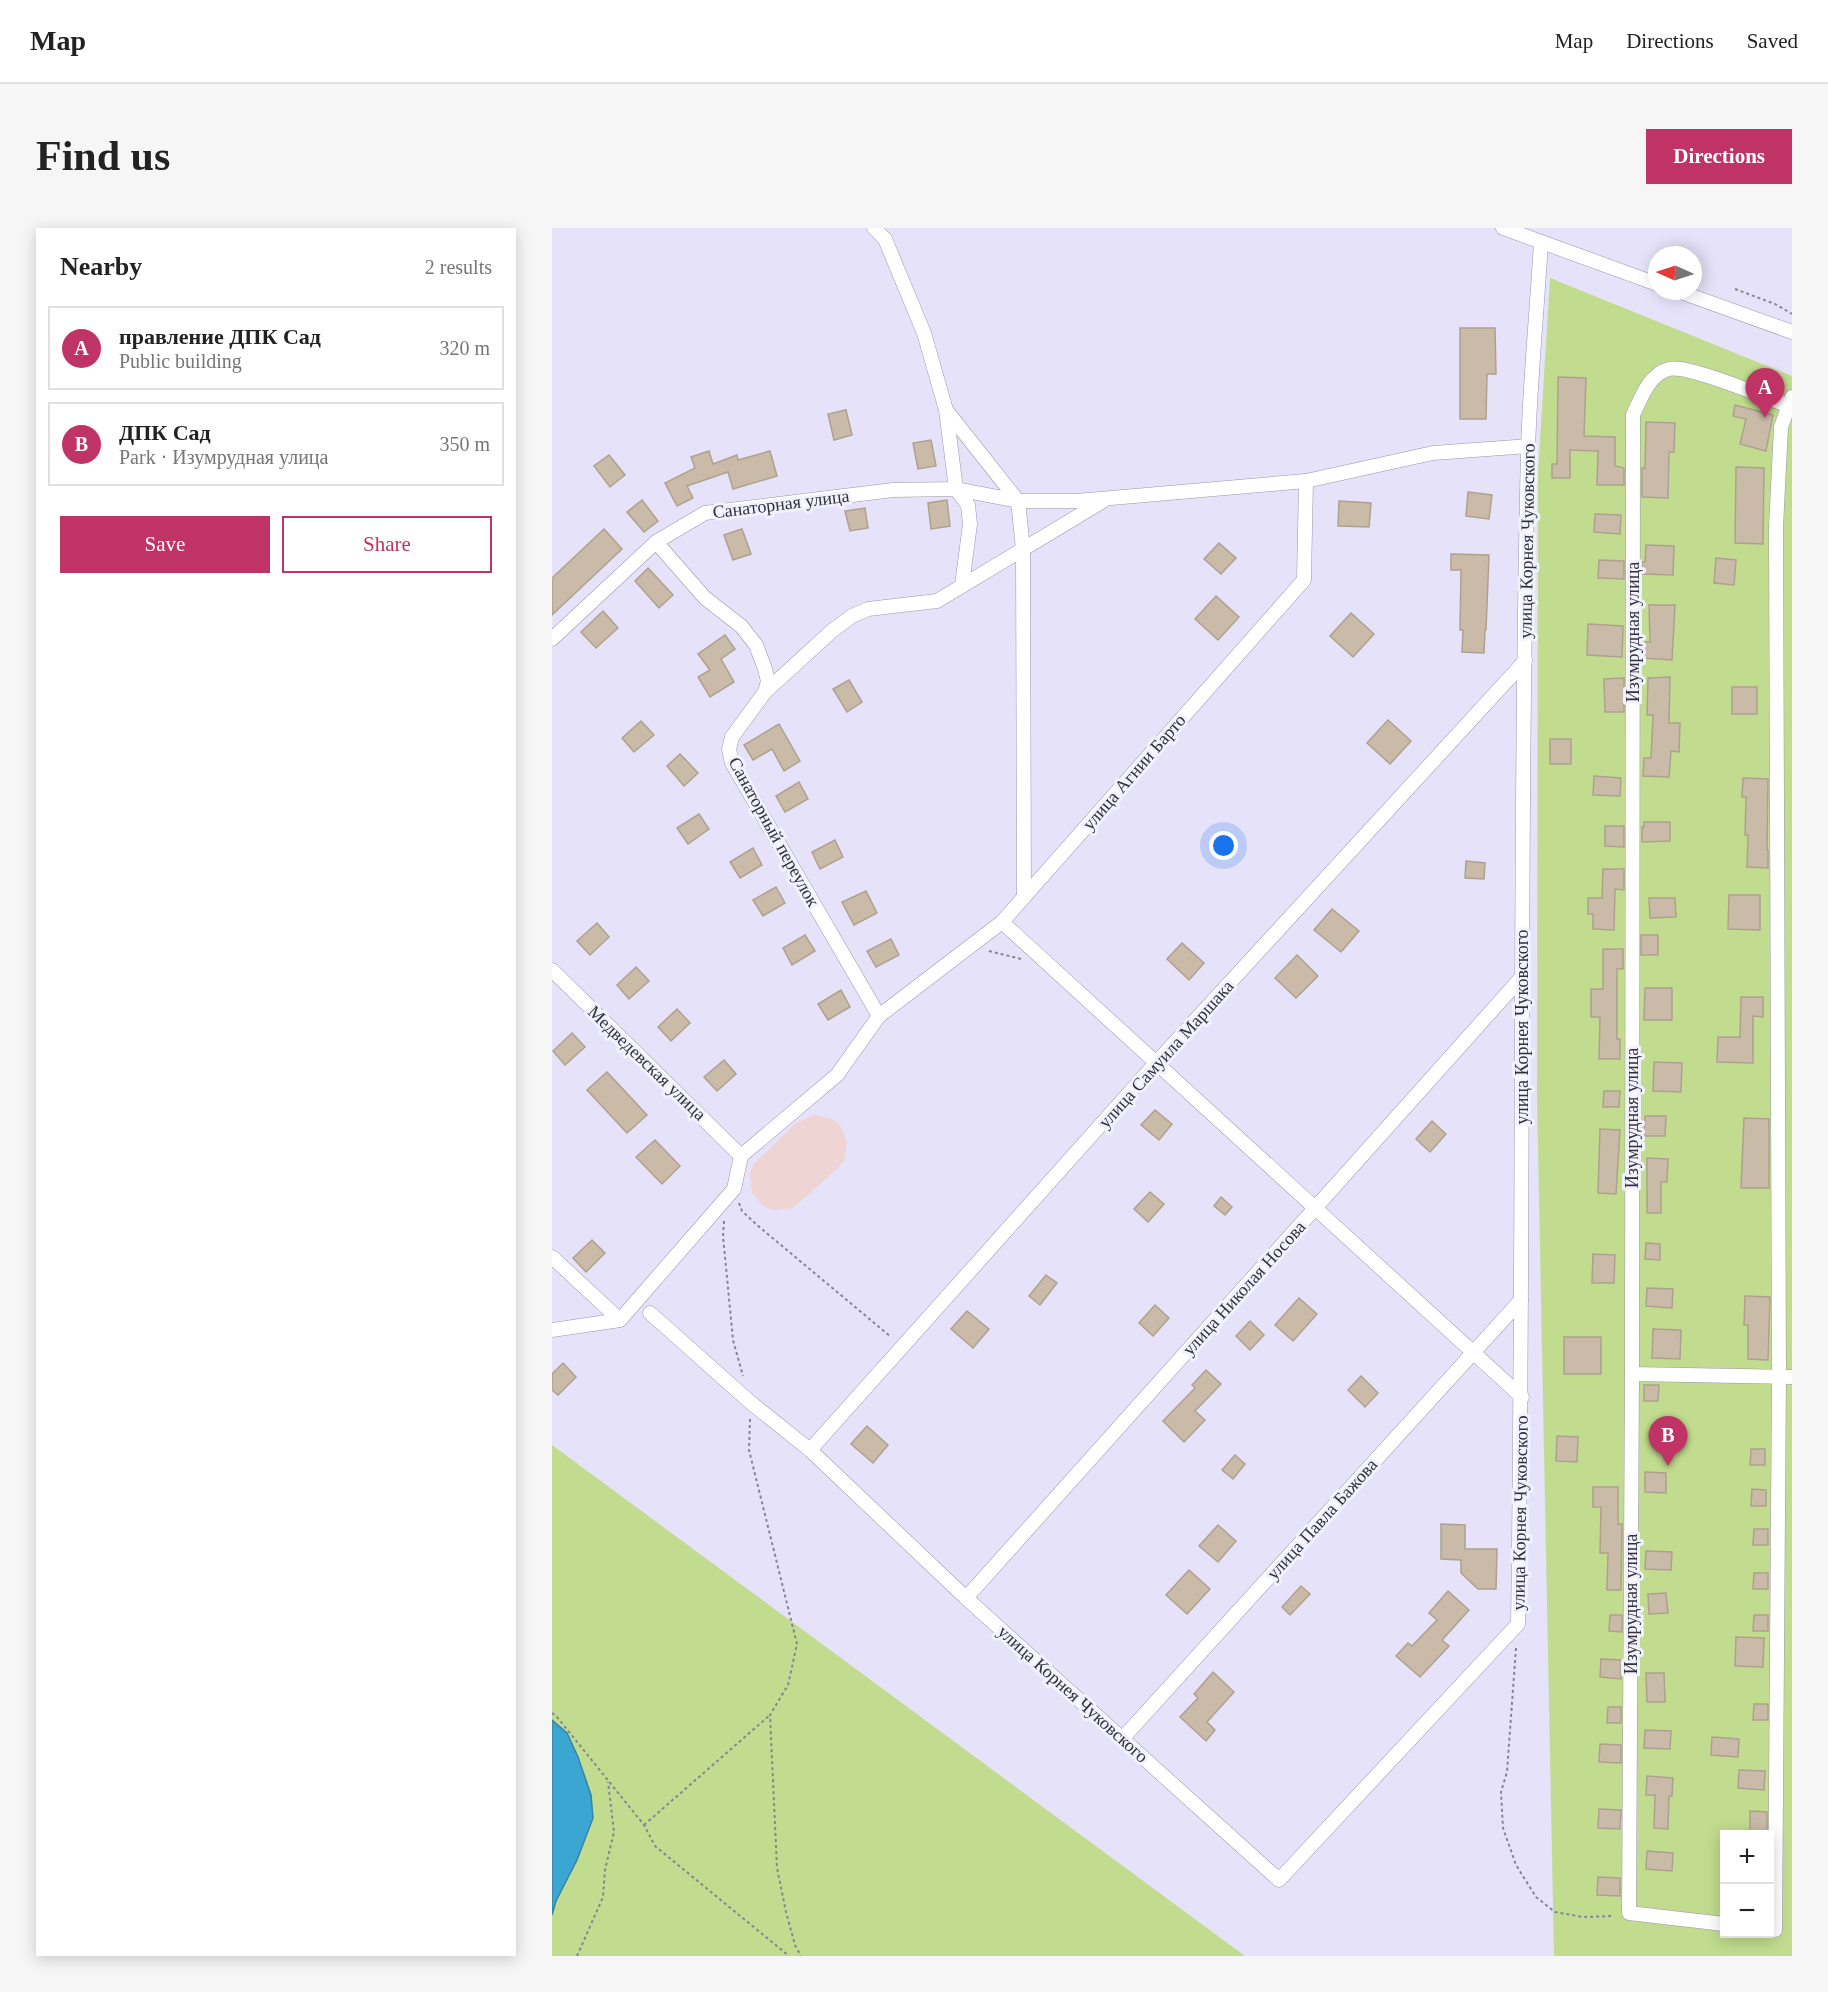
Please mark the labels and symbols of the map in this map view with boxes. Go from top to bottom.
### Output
north arrow [1648,246,1702,300]
pin: A [1746,368,1784,418]
street label: улица Корнея Чуковского [1515,443,1539,639]
street label: Санаторная улица [711,486,851,522]
street label: Изумрудная улица [1623,562,1643,702]
street label: улица Агнии Барто [1078,710,1190,834]
street label: Санаторный переулок [725,754,824,910]
your location [1209,831,1238,860]
street label: улица Корнея Чуковского [1512,929,1532,1125]
street label: улица Самуила Маршака [1094,976,1238,1132]
street label: Медведевская улица [584,1002,710,1124]
street label: Изумрудная улица [1622,1048,1642,1188]
street label: улица Николая Носова [1178,1217,1310,1359]
street label: улица Корнея Чуковского [1508,1415,1532,1611]
pin: B [1648,1416,1688,1466]
street label: улица Павла Бажова [1263,1455,1381,1583]
street label: Изумрудная улица [1621,1534,1641,1674]
street label: улица Корнея Чуковского [994,1621,1152,1767]

